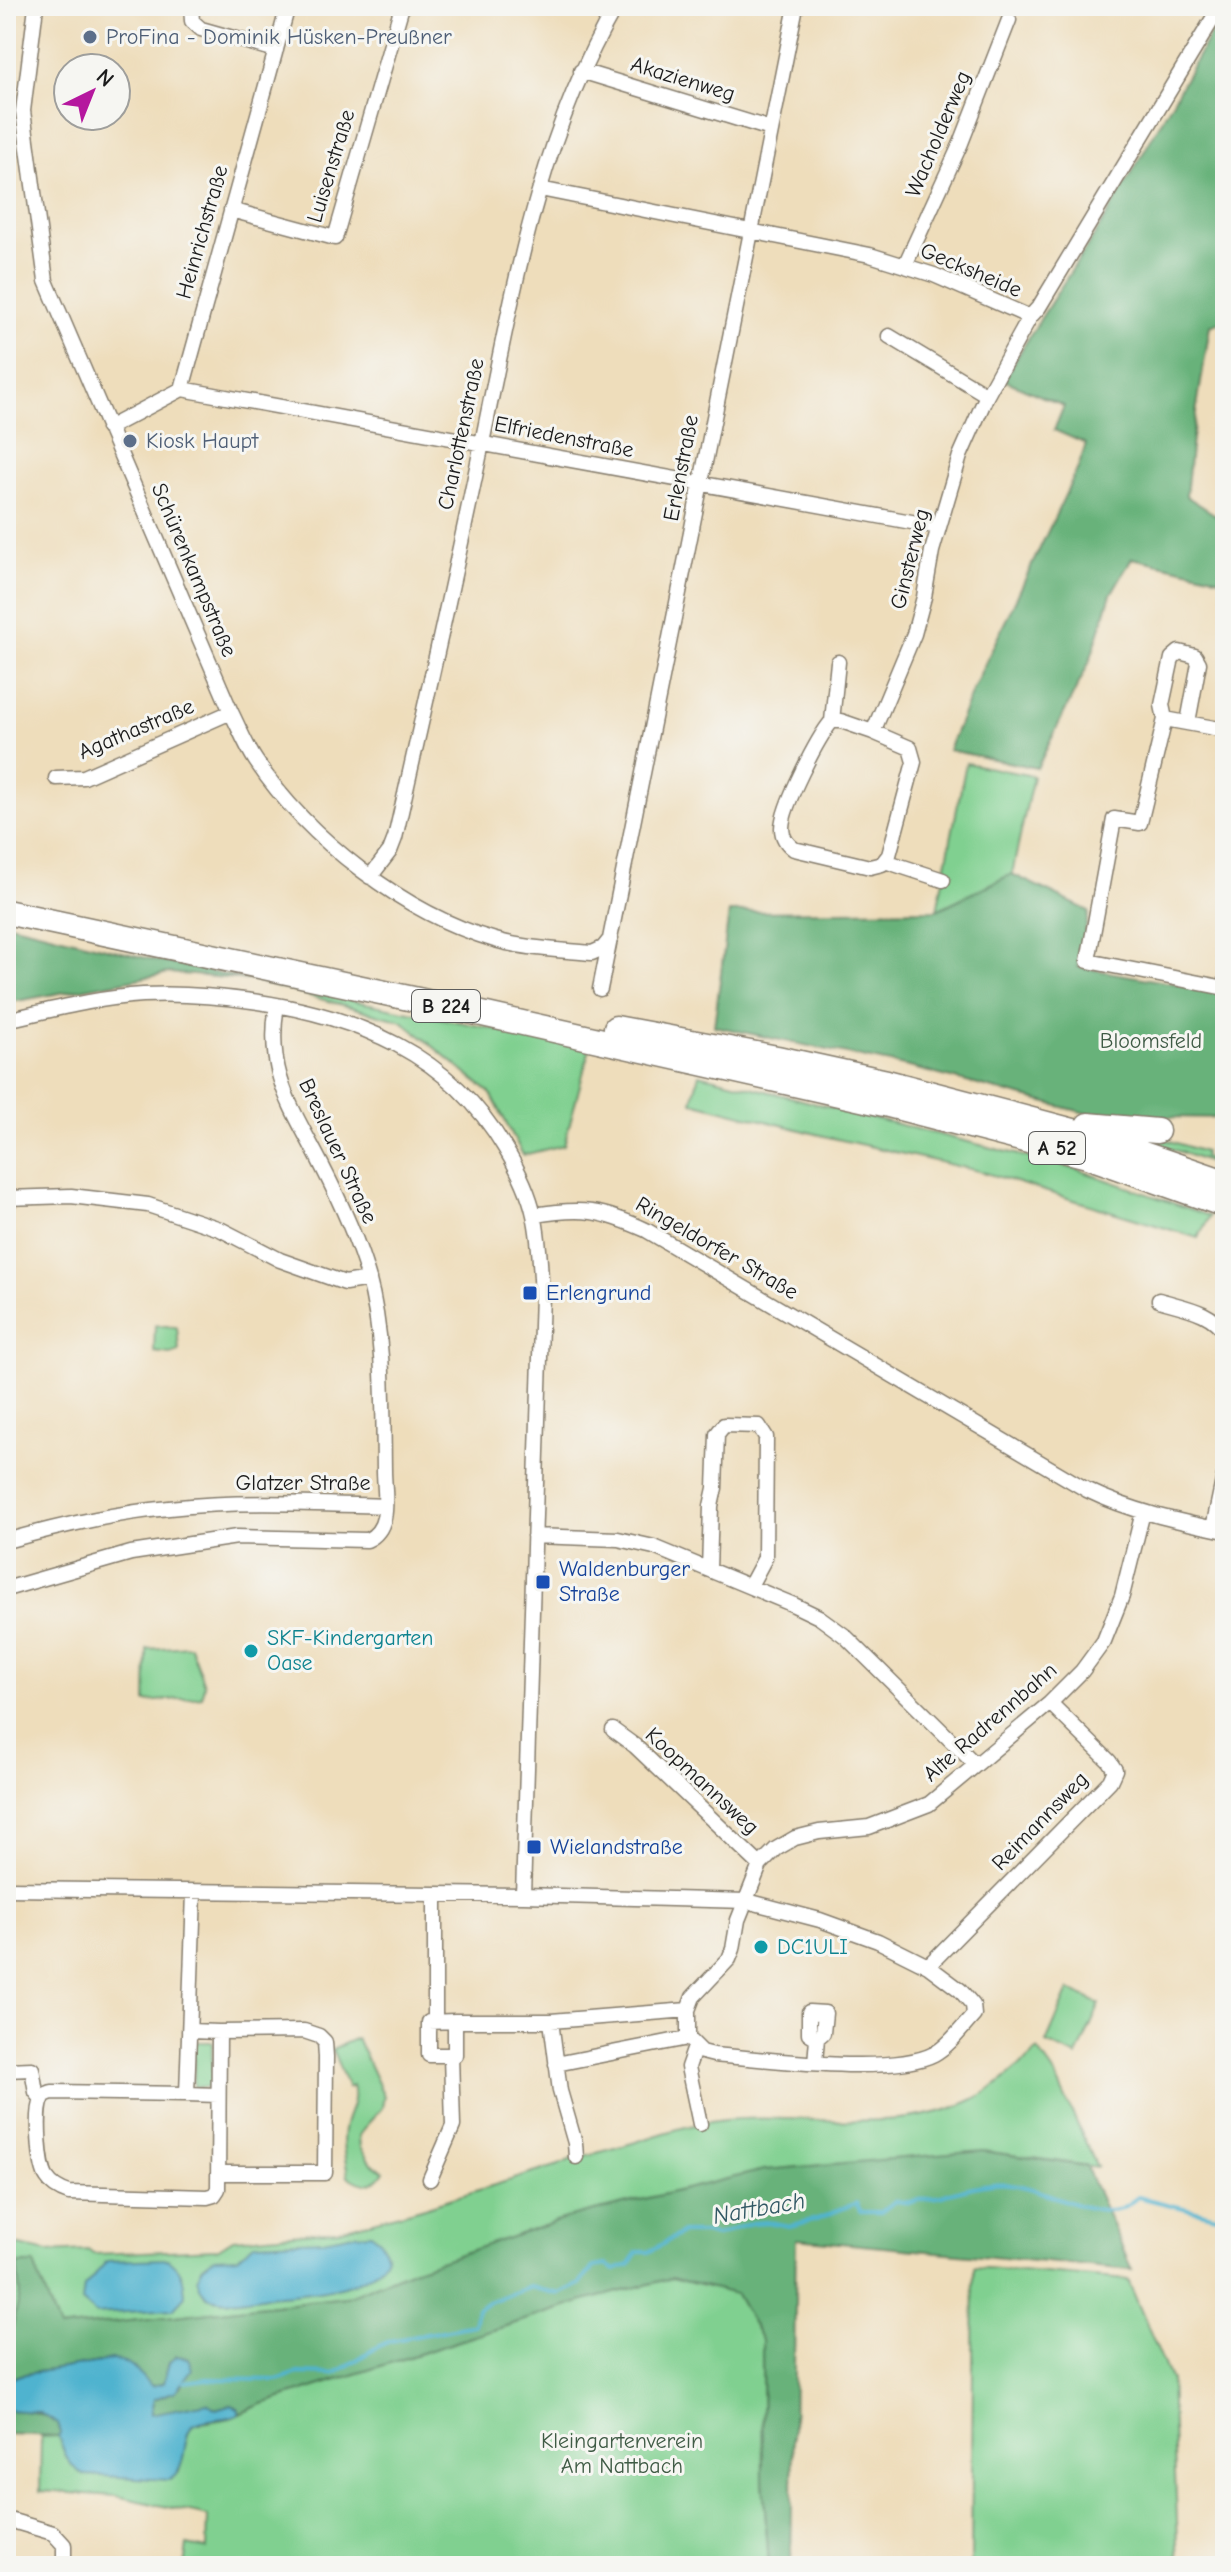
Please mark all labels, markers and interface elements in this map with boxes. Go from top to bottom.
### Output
place label: ProFina - Dominik Hüsken-Preußner [106,24,452,50]
marker: ProFina - Dominik Hüsken-Preußner [81,28,99,46]
street label: Akazienweg [628,51,738,107]
north arrow [52,52,132,132]
text: N [91,64,119,93]
street label: Wacholderweg [900,67,976,201]
street label: Luisenstraße [301,106,361,226]
street label: Heinrichstraße [170,162,234,302]
street label: Gecksheide [916,237,1026,303]
street label: Charlottenstraße [432,356,490,512]
street label: Elfriedenstraße [492,411,636,463]
street label: Erlenstraße [658,413,704,523]
place label: Kiosk Haupt [146,428,259,454]
marker: Kiosk Haupt [121,432,139,450]
street label: Schürenkampstraße [146,479,242,661]
street label: Ginsterweg [885,506,935,612]
street label: Agathastraße [74,693,198,765]
road number: B 224 [412,990,480,1022]
park label: Bloomsfeld [1100,1028,1202,1054]
street label: Breslauer Straße [293,1074,383,1228]
road number: A 52 [1029,1132,1085,1164]
street label: Ringeldorfer Straße [631,1191,803,1305]
place label: Erlengrund [546,1280,651,1306]
marker: Erlengrund [521,1284,539,1302]
street label: Glatzer Straße [235,1470,371,1496]
place label: Waldenburger Straße [559,1556,690,1607]
marker: Waldenburger Straße [534,1573,552,1591]
place label: SKF-Kindergarten Oase [267,1625,433,1676]
marker: SKF-Kindergarten Oase [242,1642,260,1660]
street label: Alte Radrennbahn [918,1657,1062,1787]
street label: Koopmannsweg [640,1722,764,1840]
street label: Reimannsweg [986,1766,1094,1876]
place label: Wielandstraße [550,1834,683,1860]
marker: Wielandstraße [525,1838,543,1856]
place label: DC1ULI [777,1934,848,1960]
marker: DC1ULI [752,1938,770,1956]
water label: Nattbach [711,2186,807,2230]
park label: Kleingartenverein Am Nattbach [541,2428,703,2479]

